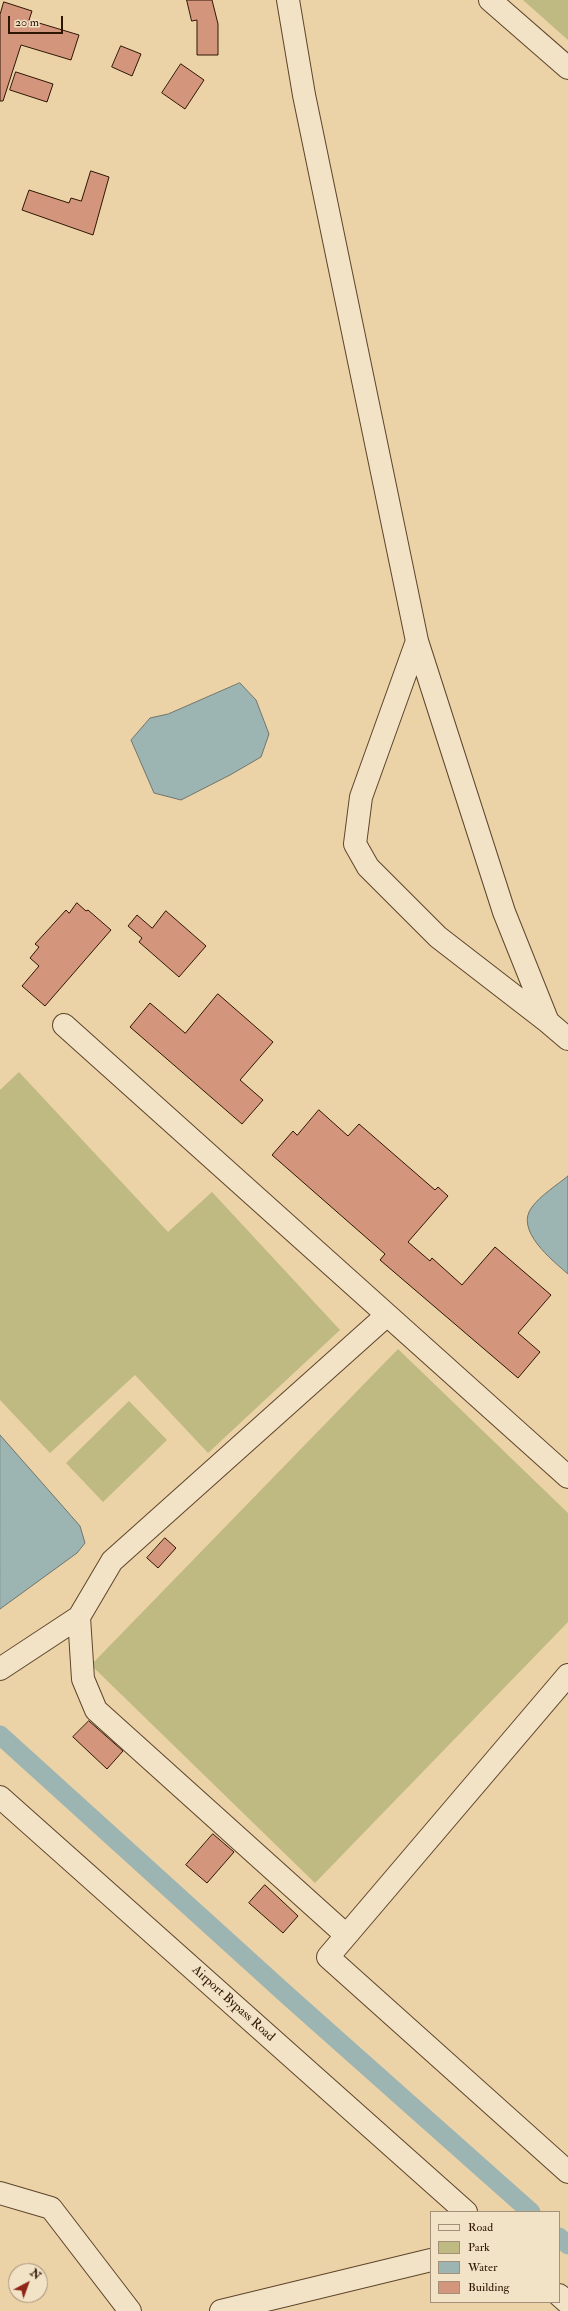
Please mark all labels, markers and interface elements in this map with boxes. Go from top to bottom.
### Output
scale bar [10,8,65,34]
text: 20 m [15,15,39,30]
street label: Airport Bypass Road [188,1963,278,2045]
legend [430,2211,560,2303]
text: Road [468,2220,493,2235]
text: Park [468,2240,490,2255]
text: Water [468,2260,497,2275]
north arrow [8,2263,48,2303]
text: N [28,2266,44,2282]
text: Building [468,2280,509,2295]

